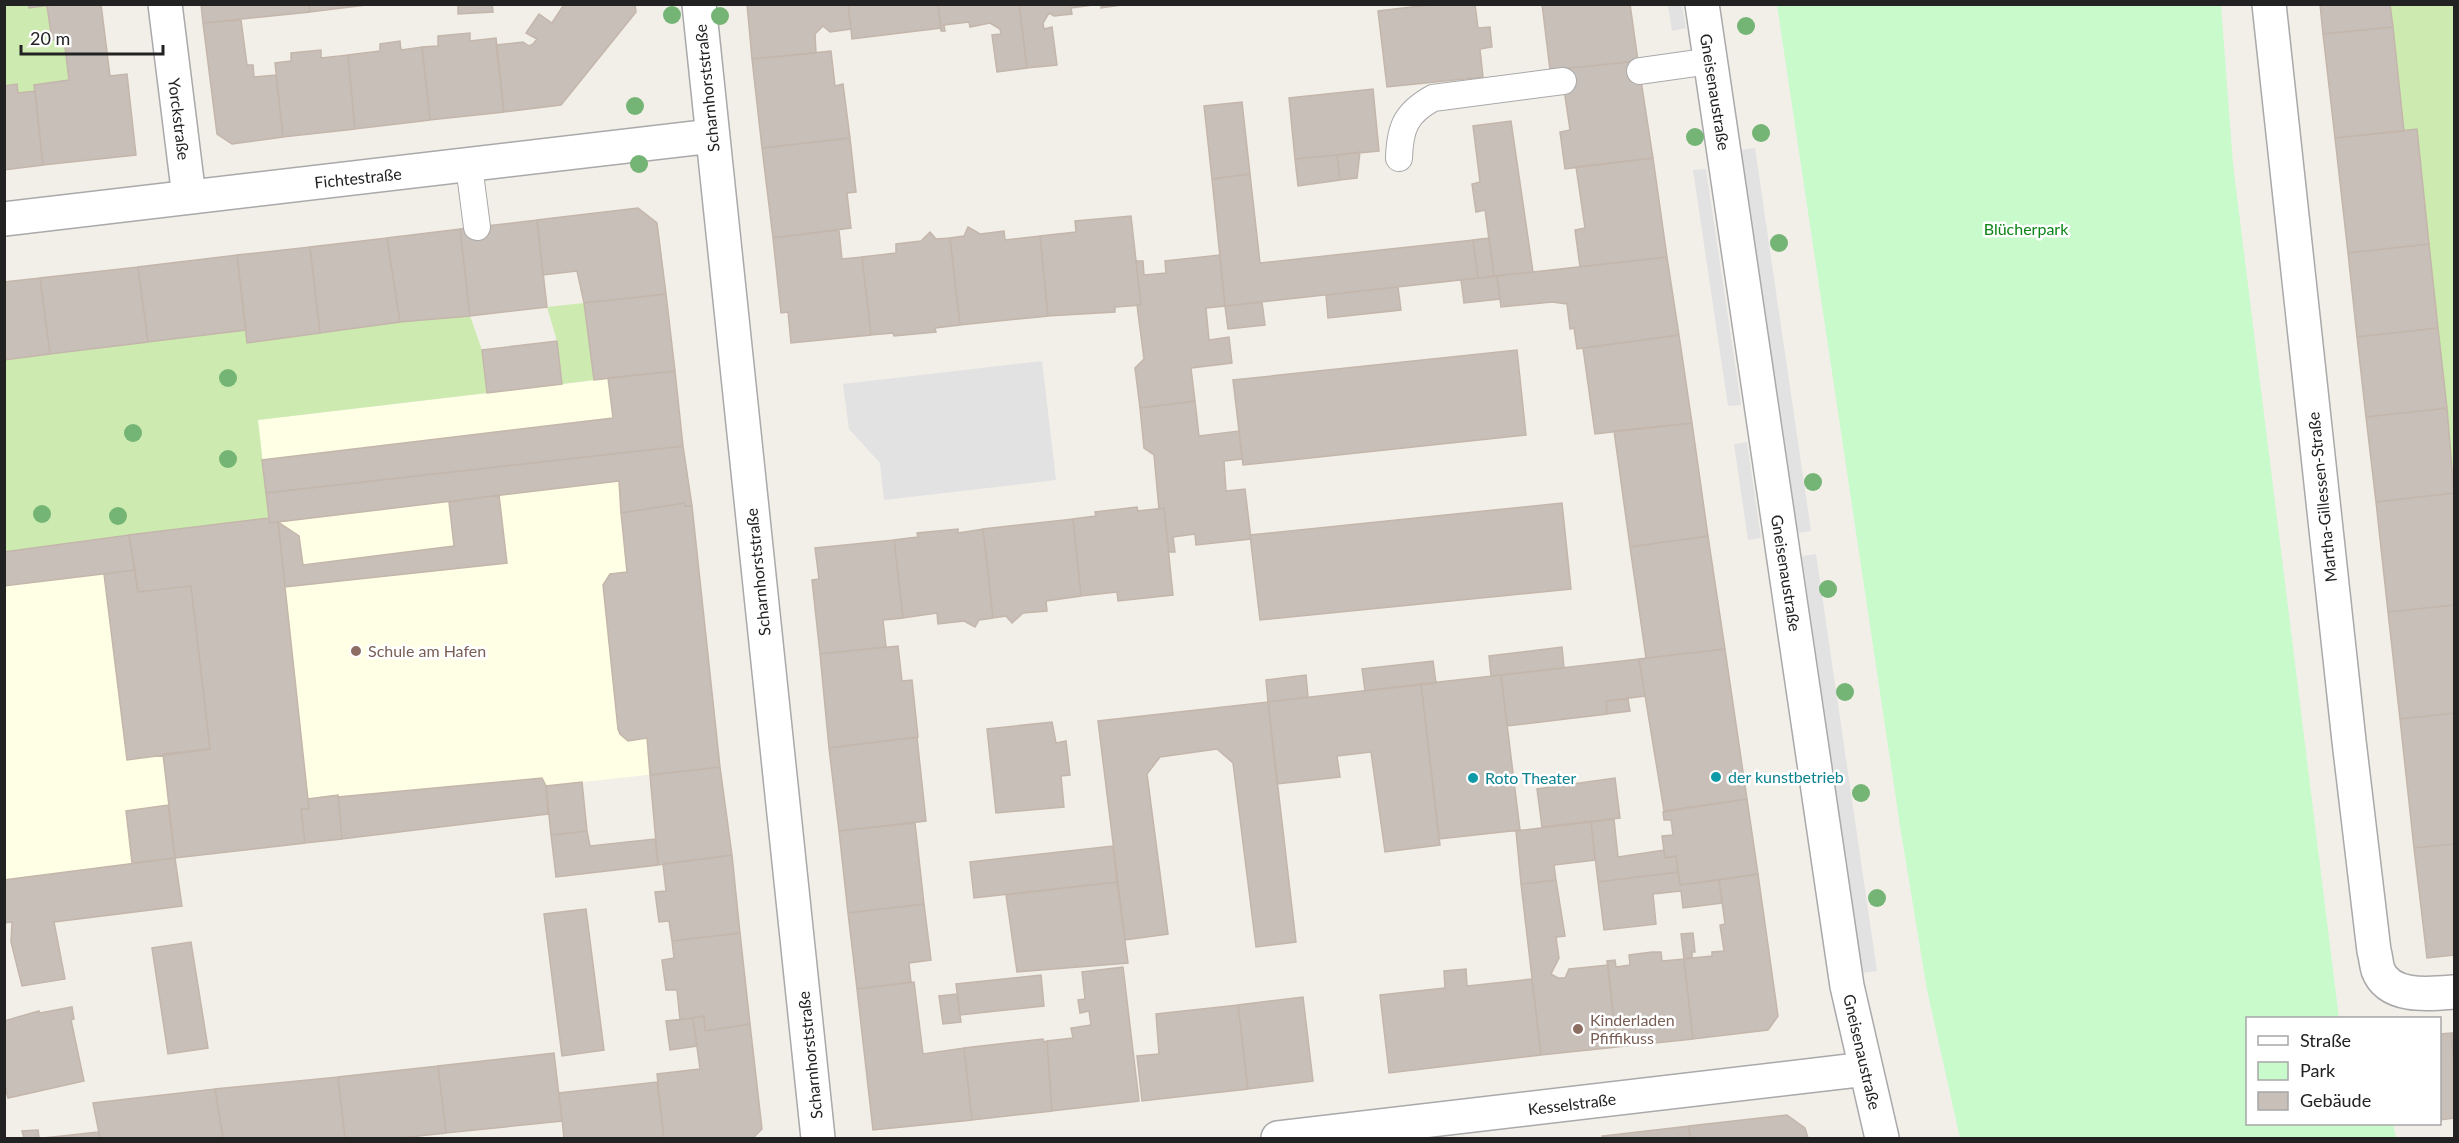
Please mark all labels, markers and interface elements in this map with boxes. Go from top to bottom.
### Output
scale bar [21,18,164,56]
street label: Scharnhorststraße [690,23,723,153]
text: 20 m [30,27,70,49]
street label: Gneisenaustraße [1697,32,1734,152]
street label: Yorckstraße [165,77,194,161]
street label: Fichtestraße [313,163,402,192]
park label: Blücherpark [1984,219,2069,238]
street label: Martha-Gillessen-Straße [2303,411,2340,583]
street label: Scharnhorststraße [741,507,774,637]
street label: Gneisenaustraße [1768,513,1805,633]
place label: Schule am Hafen [368,641,486,660]
marker: Schule am Hafen [349,644,363,658]
place label: der kunstbetrieb [1728,767,1844,786]
place label: Roto Theater [1485,768,1576,787]
marker: der kunstbetrieb [1709,770,1723,784]
marker: Roto Theater [1466,771,1480,785]
street label: Scharnhorststraße [793,990,826,1120]
street label: Gneisenaustraße [1840,992,1885,1112]
place label: Kinderladen Pfiffikuss [1590,1010,1675,1047]
legend [2246,1017,2441,1125]
marker: Kinderladen Pfiffikuss [1571,1022,1585,1036]
text: Straße [2300,1029,2351,1051]
text: Park [2300,1059,2336,1081]
street label: Kesselstraße [1527,1089,1617,1118]
text: Gebäude [2300,1089,2371,1111]

